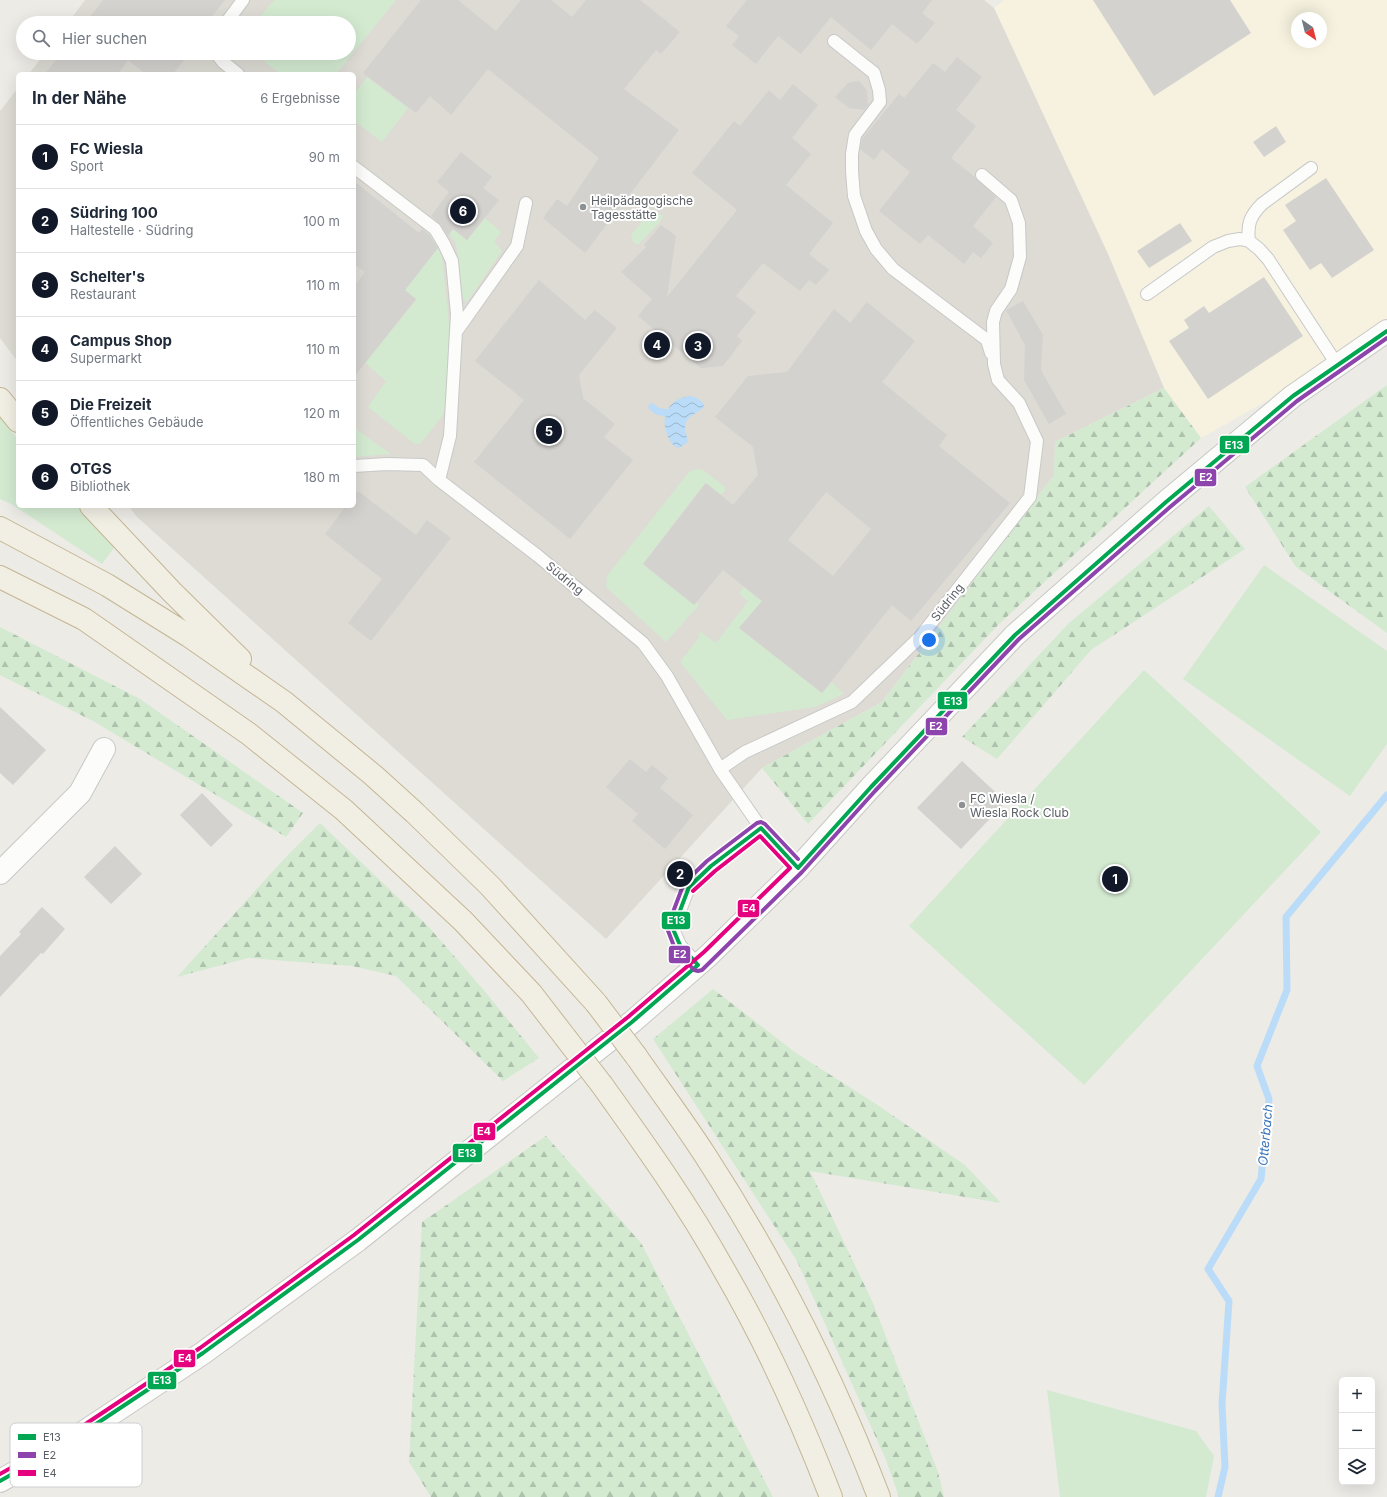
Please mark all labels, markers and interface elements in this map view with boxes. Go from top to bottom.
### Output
north arrow [1291,12,1327,48]
search box [16,16,356,60]
icon: search [30,27,52,49]
text: Hier suchen [62,29,147,48]
text: In der Nähe [32,88,127,108]
text: 6 Ergebnisse [260,90,340,106]
text: FC Wiesla [70,139,143,158]
text: 1 [42,149,48,165]
text: 90 m [309,149,340,165]
text: Sport [70,158,103,174]
place label: Heilpädagogische Tagesstätte [591,193,693,222]
pin: 6 [450,196,476,226]
marker: Heilpädagogische Tagesstätte [578,202,588,212]
text: Südring 100 [70,203,158,222]
text: 2 [41,213,49,229]
text: 100 m [303,213,340,229]
text: Haltestelle · Südring [70,222,193,238]
text: Schelter's [70,267,145,286]
text: 3 [41,277,49,293]
text: 110 m [306,277,340,293]
text: Restaurant [70,286,136,302]
pin: 4 [644,330,670,360]
text: Campus Shop [70,331,172,350]
pin: 3 [685,331,711,361]
text: 4 [41,341,49,357]
text: 110 m [306,341,340,357]
text: Supermarkt [70,350,142,366]
text: Die Freizeit [70,395,151,414]
text: 5 [41,405,49,421]
text: 120 m [304,405,340,421]
text: Öffentliches Gebäude [70,414,204,430]
pin: 5 [536,416,562,446]
line badge: E13 [1219,435,1250,454]
text: E13 [1225,438,1243,452]
text: OTGS [70,459,112,478]
line badge: E2 [1194,468,1217,487]
text: 6 [41,469,49,485]
text: 180 m [303,469,340,485]
text: E2 [1199,470,1213,484]
text: Bibliothek [70,478,130,494]
street label: Südring [543,558,587,598]
street label: Südring [927,580,967,624]
your location [919,630,939,650]
line badge: E13 [937,691,968,710]
text: E13 [944,694,962,708]
line badge: E2 [925,717,948,736]
text: E2 [929,719,943,733]
place label: FC Wiesla / Wiesla Rock Club [970,791,1069,820]
marker: FC Wiesla / Wiesla Rock Club [957,800,967,810]
pin: 2 [667,859,693,889]
pin: 1 [1102,864,1128,894]
line badge: E4 [737,899,760,918]
text: E4 [742,901,756,915]
line badge: E13 [661,911,691,930]
text: E13 [667,913,685,927]
line badge: E2 [668,945,691,964]
text: E2 [673,947,687,961]
water label: Otterbach [1254,1103,1276,1166]
line badge: E4 [473,1122,496,1141]
text: E4 [477,1124,491,1138]
line badge: E13 [452,1143,483,1163]
text: E13 [458,1146,476,1160]
line badge: E4 [173,1349,196,1368]
text: E4 [178,1351,192,1365]
line badge: E13 [147,1371,177,1390]
text: E13 [153,1373,171,1387]
map controls [1339,1377,1375,1485]
button: + [1339,1377,1375,1413]
button: − [1339,1413,1375,1449]
legend [10,1423,142,1487]
text: E13 [43,1430,61,1444]
text: E2 [43,1448,56,1462]
button: layers [1339,1449,1375,1485]
text: E4 [43,1466,57,1480]

